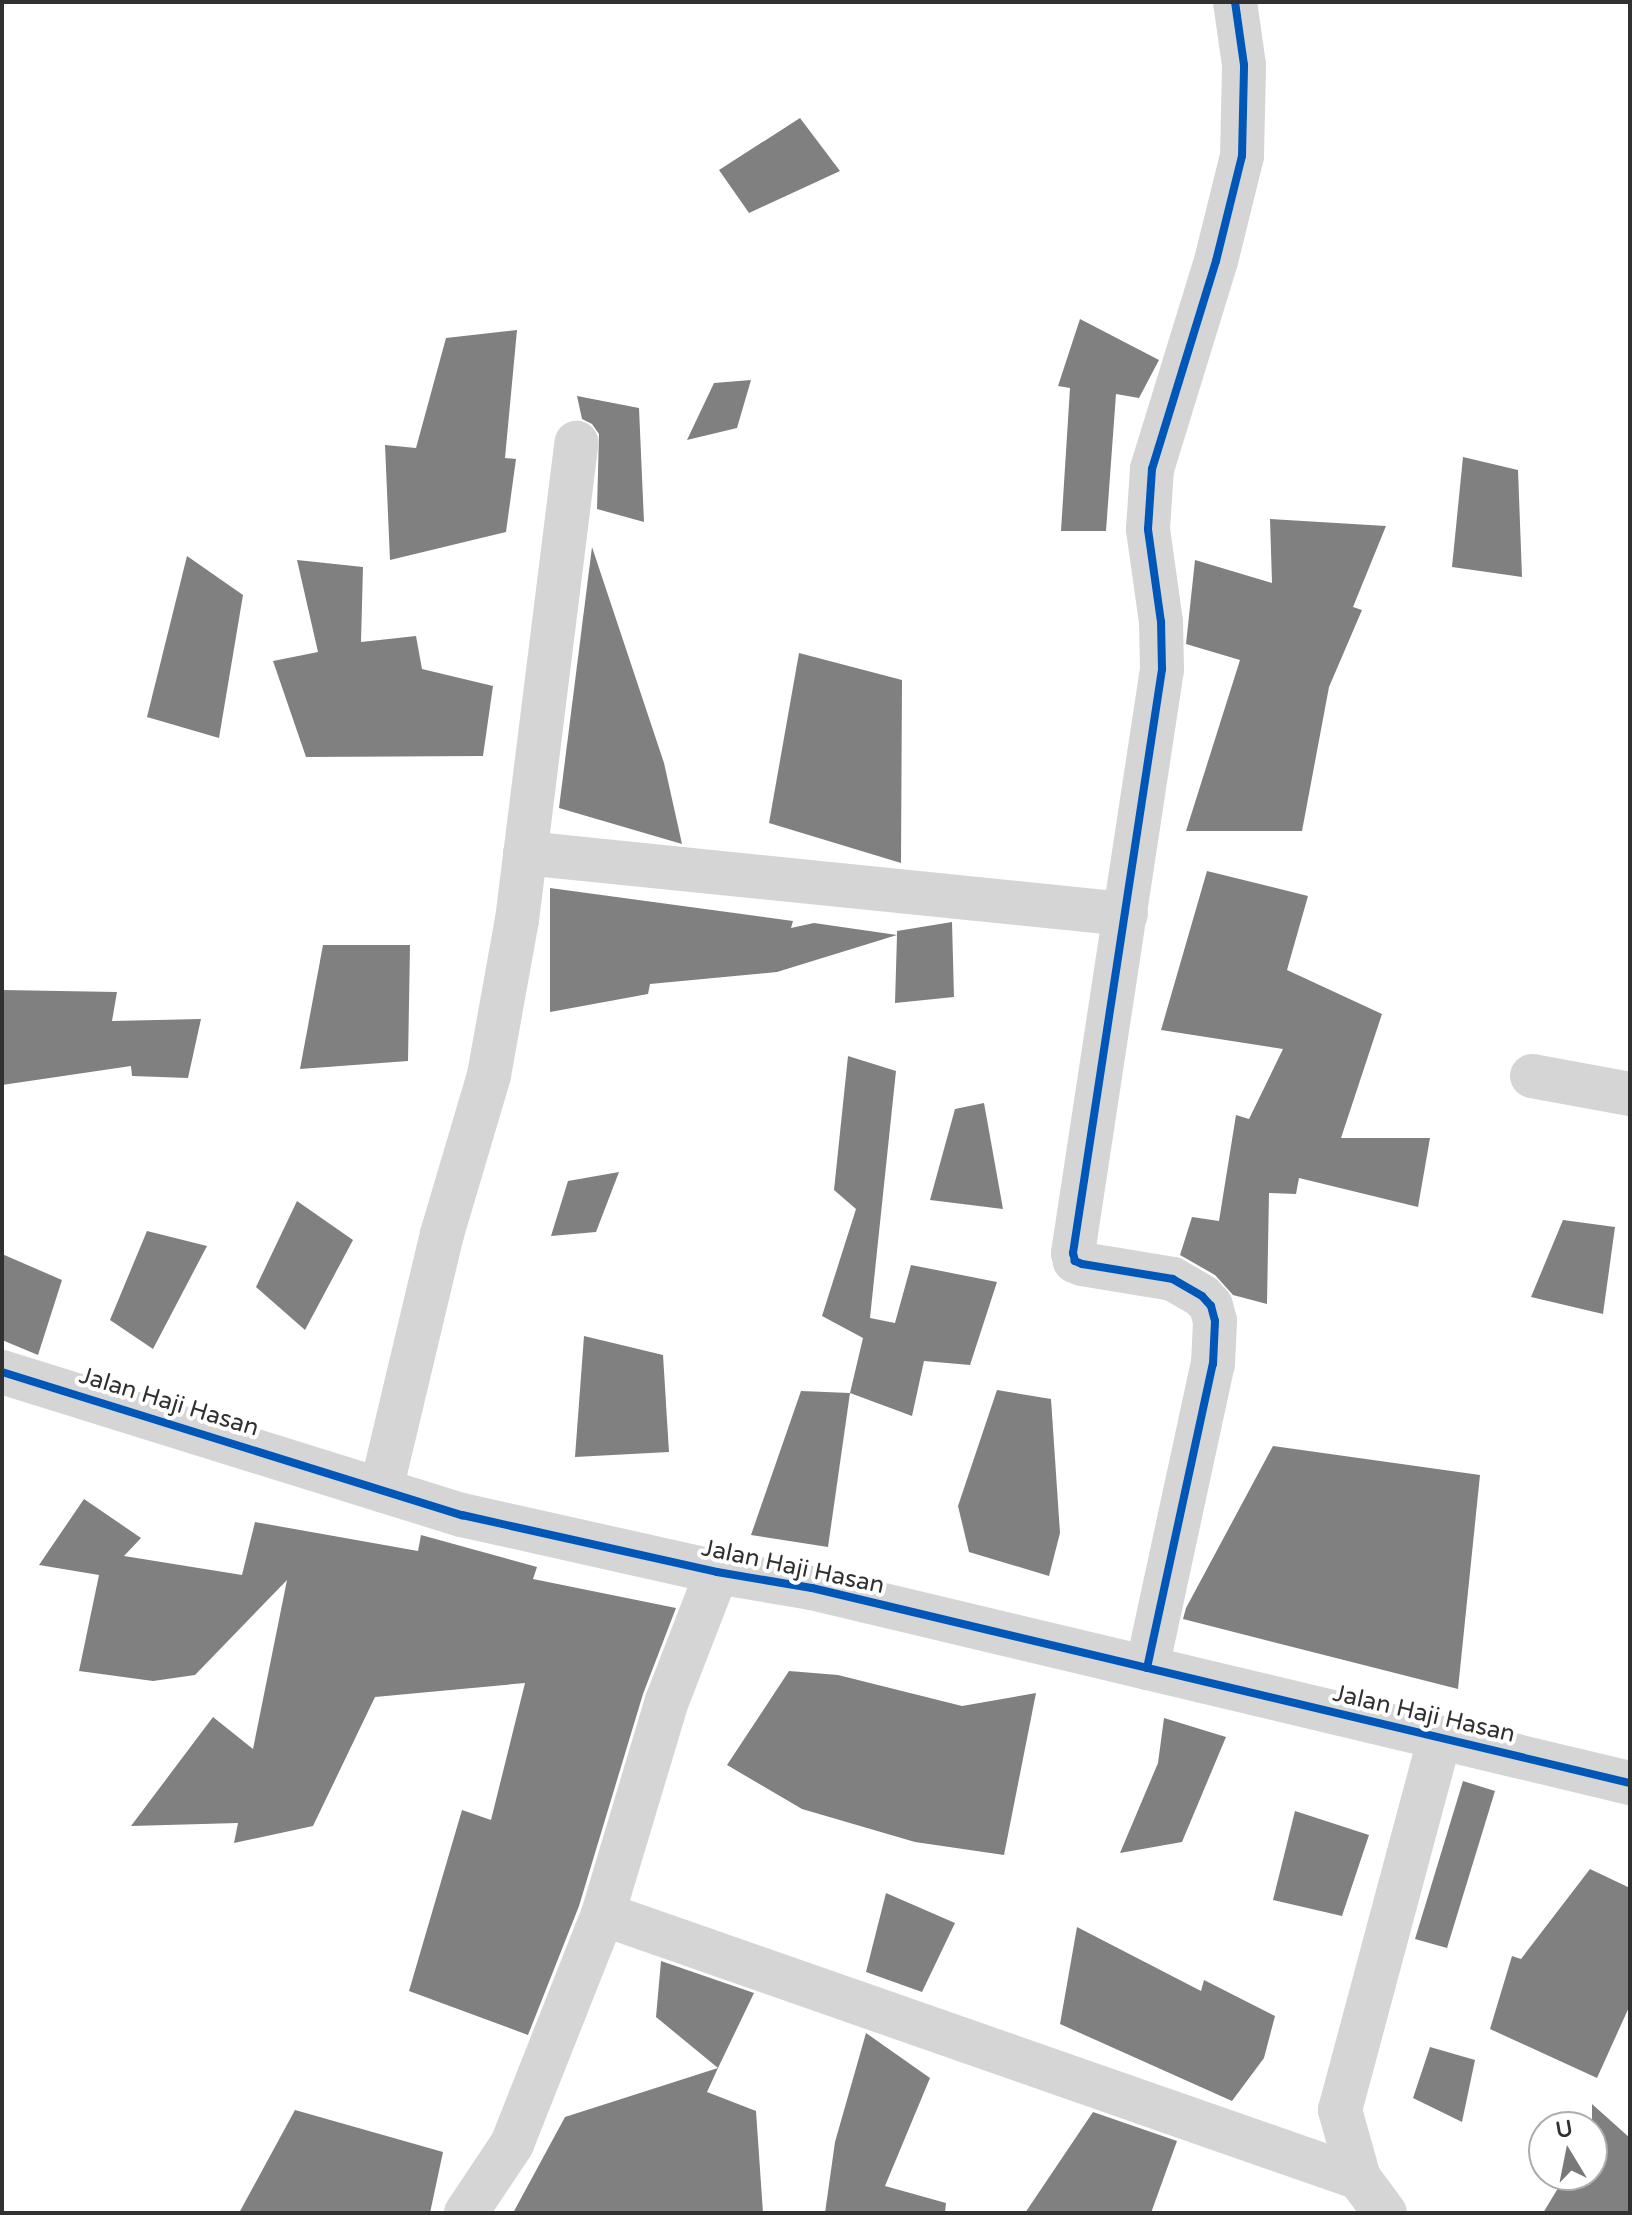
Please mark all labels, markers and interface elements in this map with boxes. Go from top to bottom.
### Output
street label: Jalan Haji Hasan [76,1361,262,1443]
street label: Jalan Haji Hasan [699,1534,887,1600]
street label: Jalan Haji Hasan [1330,1679,1518,1749]
north arrow [1528,2111,1608,2191]
text: U [1554,2115,1575,2144]

